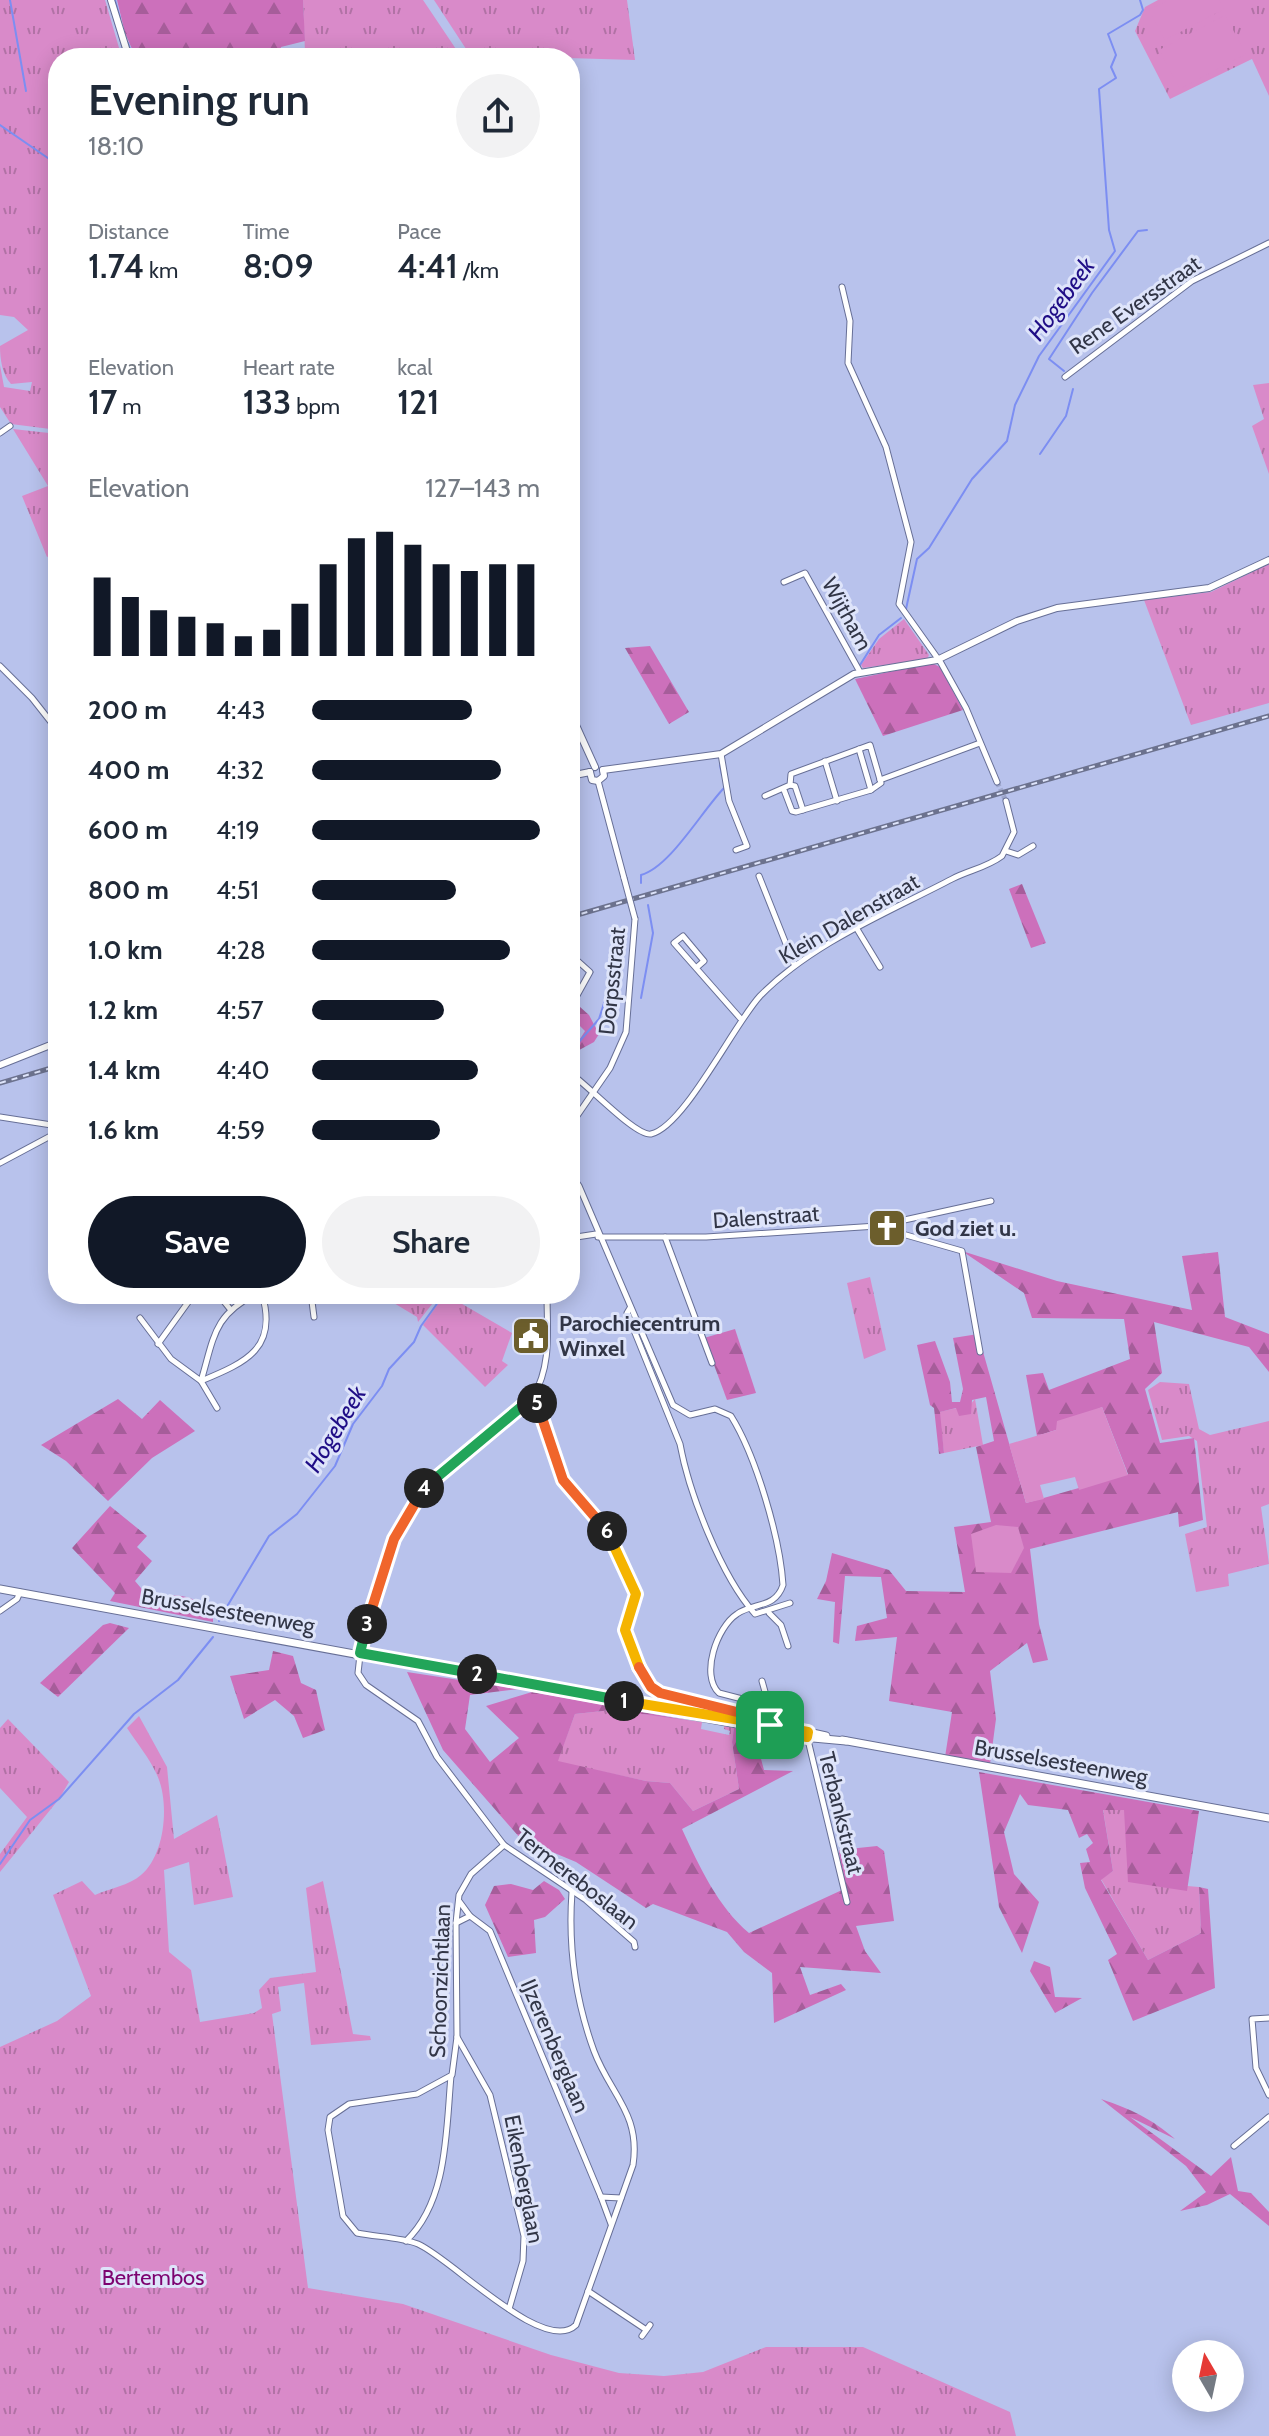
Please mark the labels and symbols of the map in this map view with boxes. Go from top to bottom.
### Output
street label: Rene Eversstraat [1064,249,1206,360]
water label: Hogebeek [1021,251,1101,346]
street label: Wijtham [816,573,878,655]
street label: Klein Dalenstraat [774,868,924,970]
street label: Dorpsstraat [593,925,631,1036]
street label: Dalenstraat [712,1200,821,1234]
church icon: God ziet u. [866,1207,908,1249]
place label: God ziet u. [915,1215,1016,1242]
place label: Parochiecentrum Winxel [559,1310,720,1362]
public building icon: Parochiecentrum Winxel [510,1315,552,1357]
water label: Hogebeek [298,1380,372,1477]
pin: 5 [517,1383,557,1423]
pin: 4 [404,1468,444,1508]
pin: 6 [587,1511,627,1551]
street label: Brusselsesteenweg [139,1582,318,1640]
pin: 3 [347,1604,387,1644]
pin: 2 [457,1654,497,1694]
pin: 1 [604,1681,644,1721]
pin [736,1691,804,1759]
street label: Brusselsesteenweg [972,1733,1151,1791]
street label: Terbankstraat [813,1749,869,1877]
street label: Termereboslaan [510,1823,644,1935]
street label: Schoonzichtlaan [424,1904,456,2058]
street label: IJzerenberglaan [515,1975,595,2117]
street label: Eikenberglaan [498,2113,550,2245]
park label: Bertembos [102,2264,204,2291]
north arrow [1172,2340,1244,2412]

